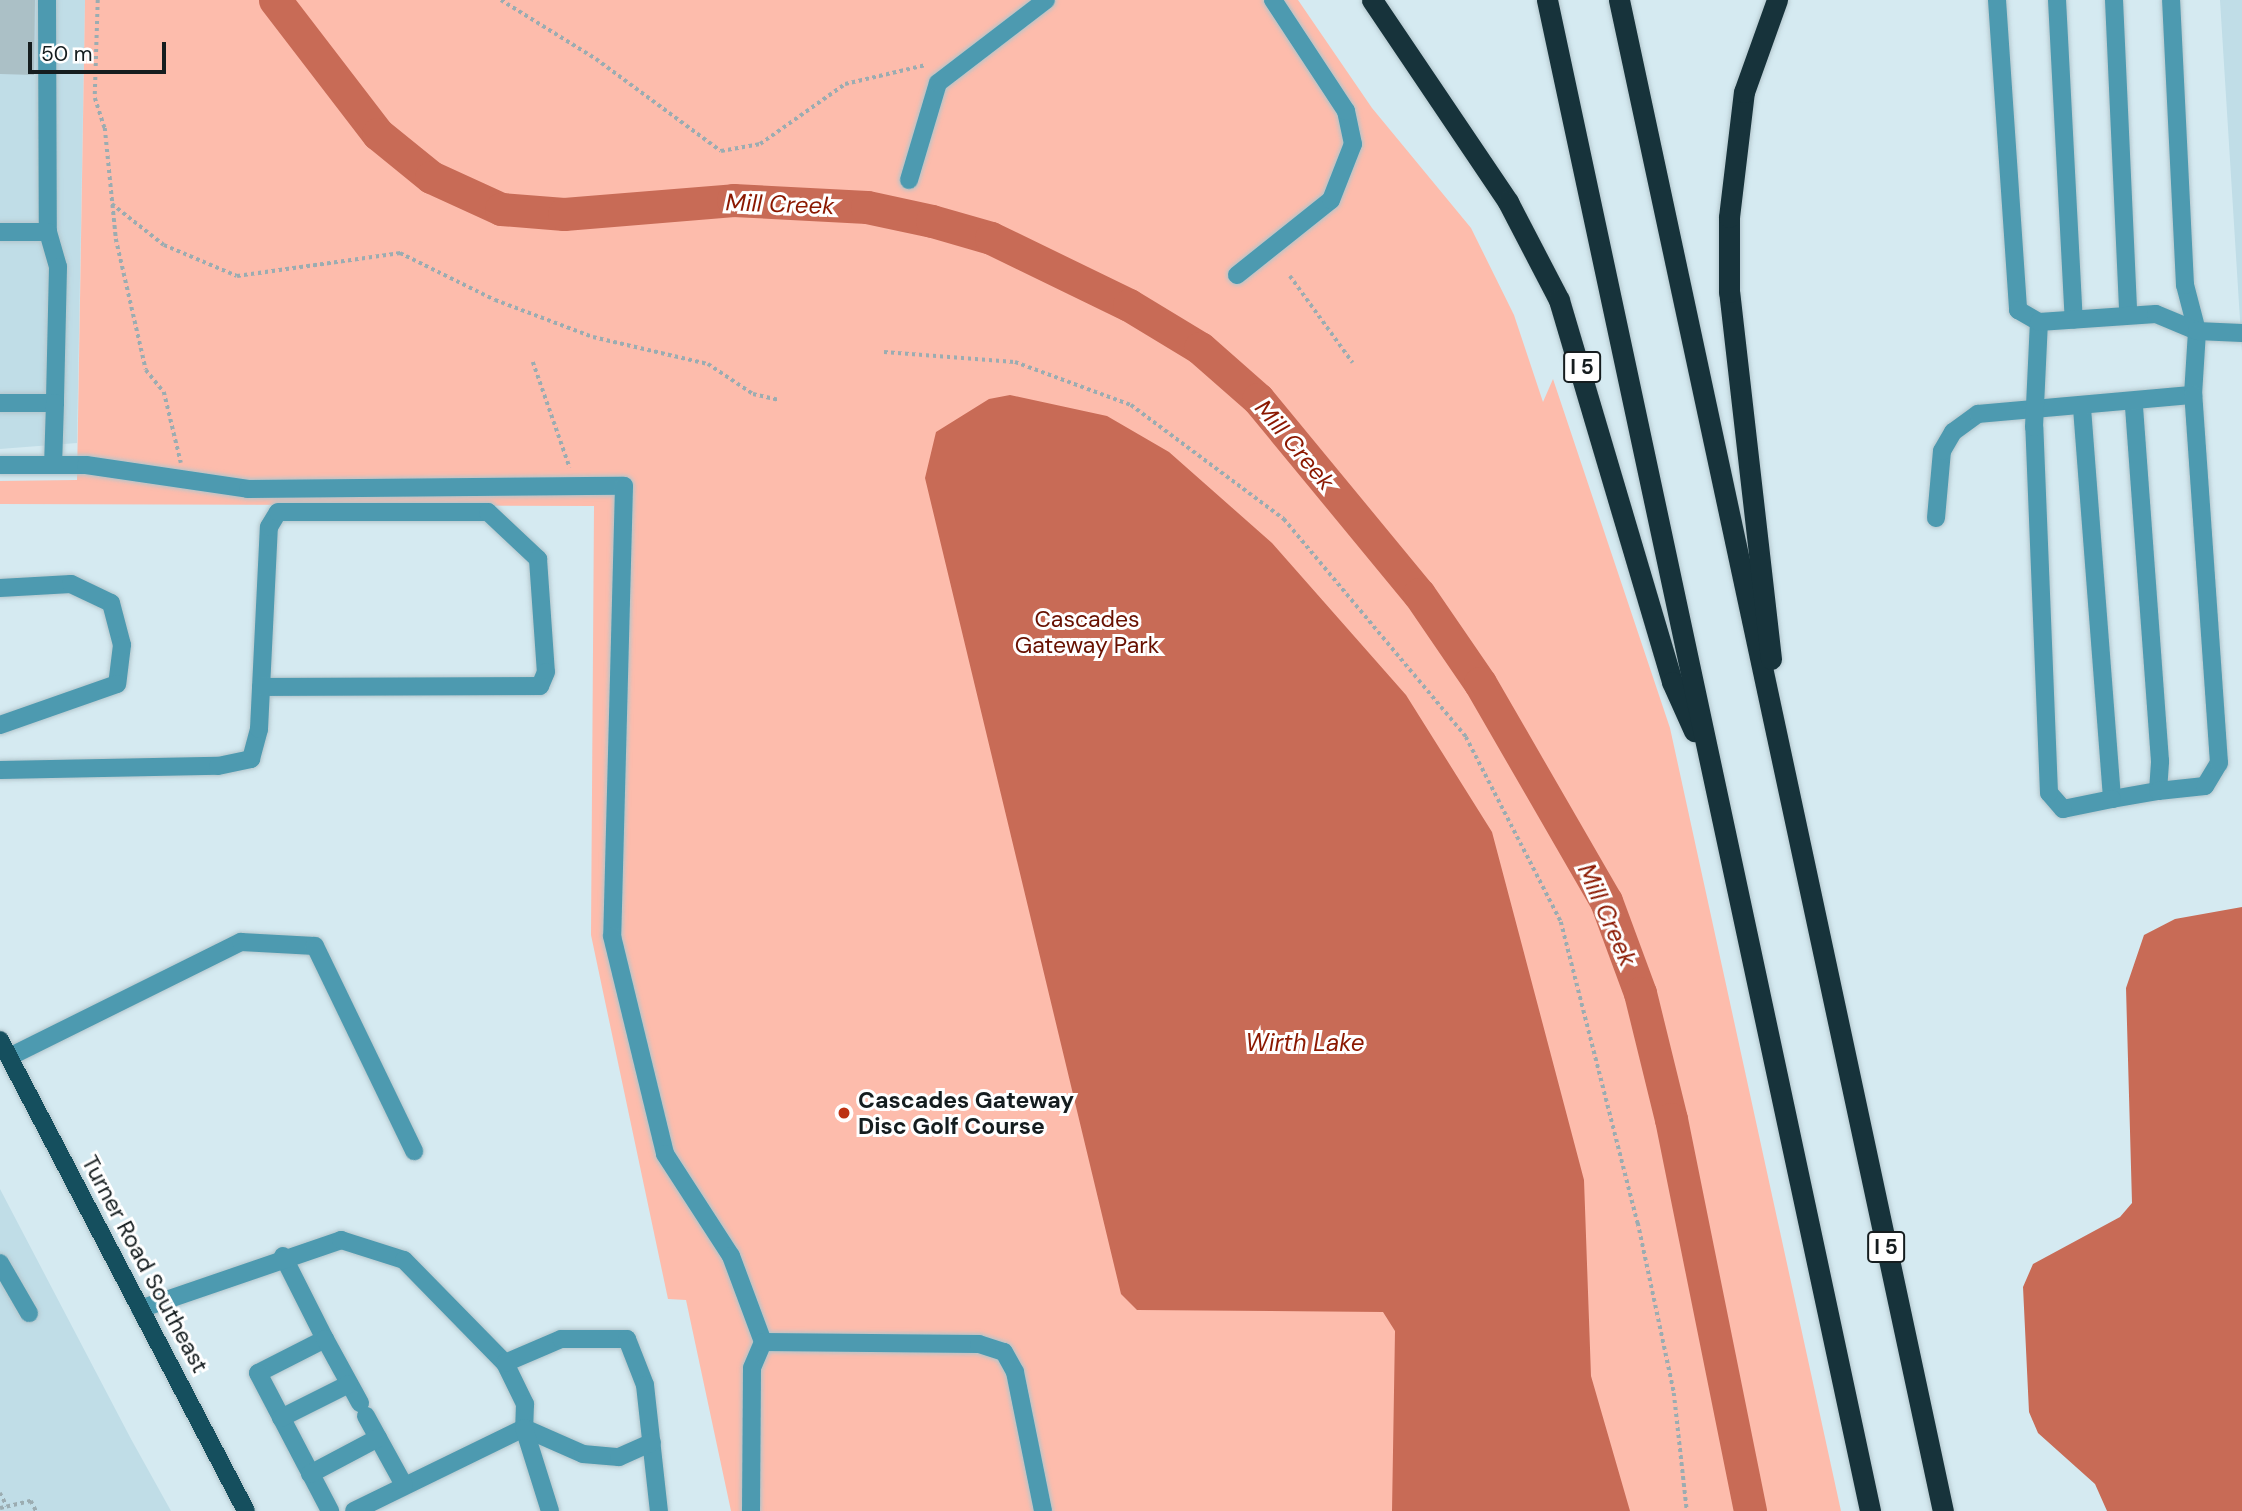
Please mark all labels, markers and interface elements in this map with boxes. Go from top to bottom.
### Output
scale bar [32,28,170,72]
text: 50 m [41,40,92,68]
water label: Mill Creek [725,188,835,220]
road number: I 5 [1563,350,1601,384]
water label: Mill Creek [1249,394,1341,496]
park label: Cascades Gateway Park [1015,605,1159,659]
water label: Mill Creek [1572,859,1642,971]
water label: Wirth Lake [1245,1029,1365,1057]
place label: Cascades Gateway Disc Golf Course [858,1086,1074,1140]
marker: Cascades Gateway Disc Golf Course [836,1105,852,1121]
street label: Turner Road Southeast [76,1151,214,1377]
road number: I 5 [1867,1230,1905,1264]

